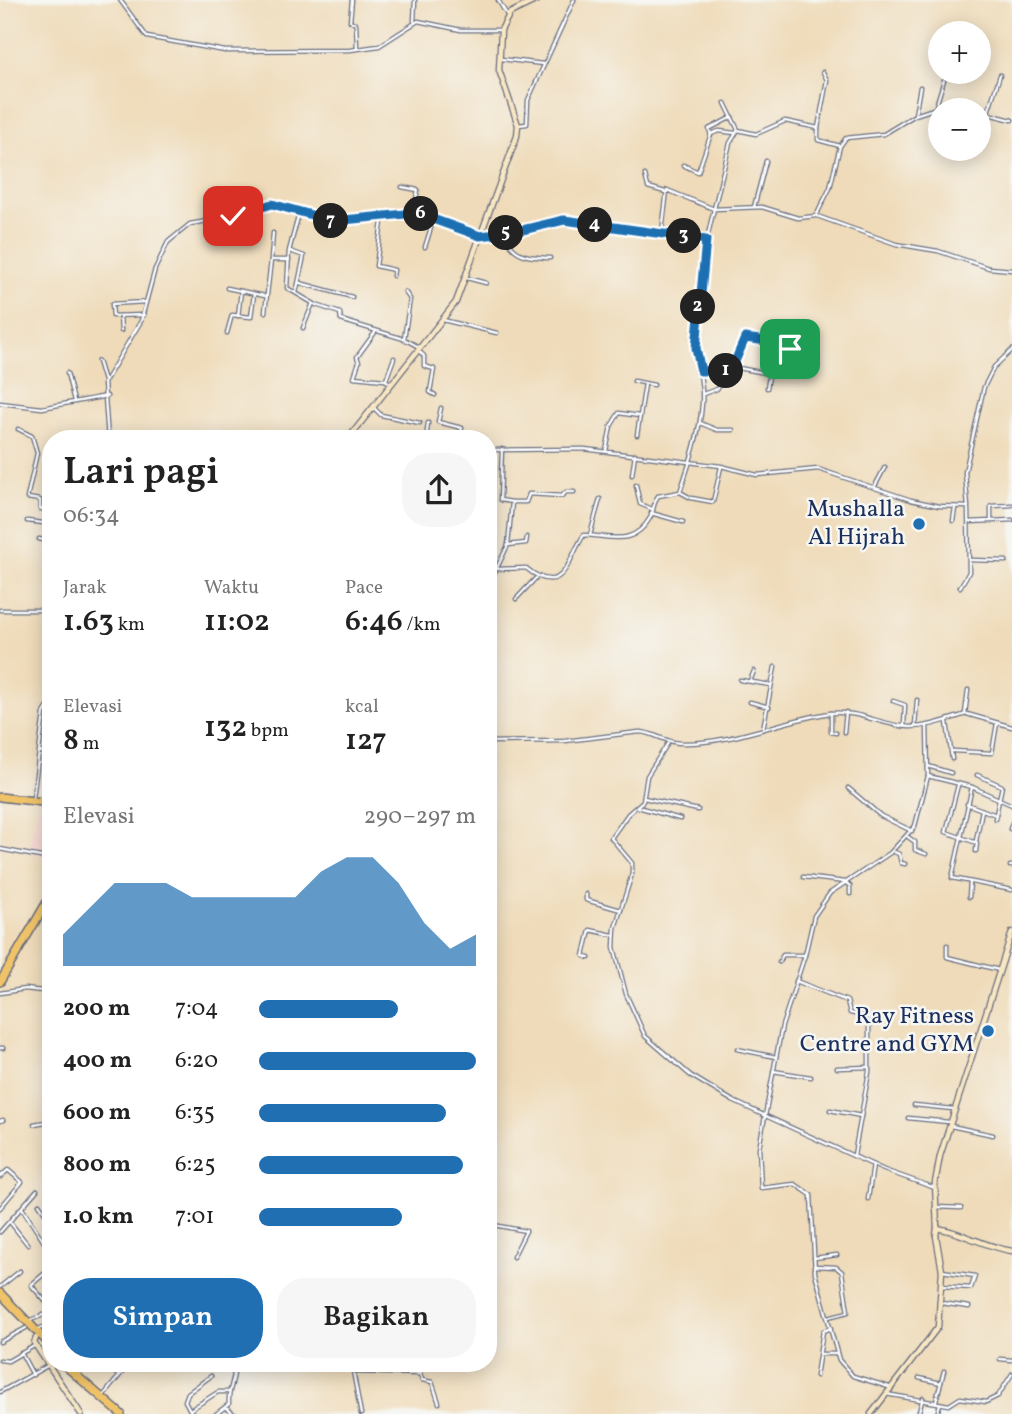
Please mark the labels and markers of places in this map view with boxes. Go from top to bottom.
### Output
pin [203,186,263,246]
pin: 6 [404,196,438,232]
pin: 7 [314,204,348,238]
pin: 4 [578,208,612,243]
pin: 5 [489,216,524,250]
pin: 3 [666,218,702,254]
pin: 2 [680,290,716,324]
pin [760,319,820,379]
pin: 1 [708,354,744,388]
place label: Mushalla Al Hijrah [807,493,905,555]
marker: Mushalla Al Hijrah [911,516,927,532]
place label: Ray Fitness Centre and GYM [800,1000,974,1062]
marker: Ray Fitness Centre and GYM [980,1023,996,1039]

